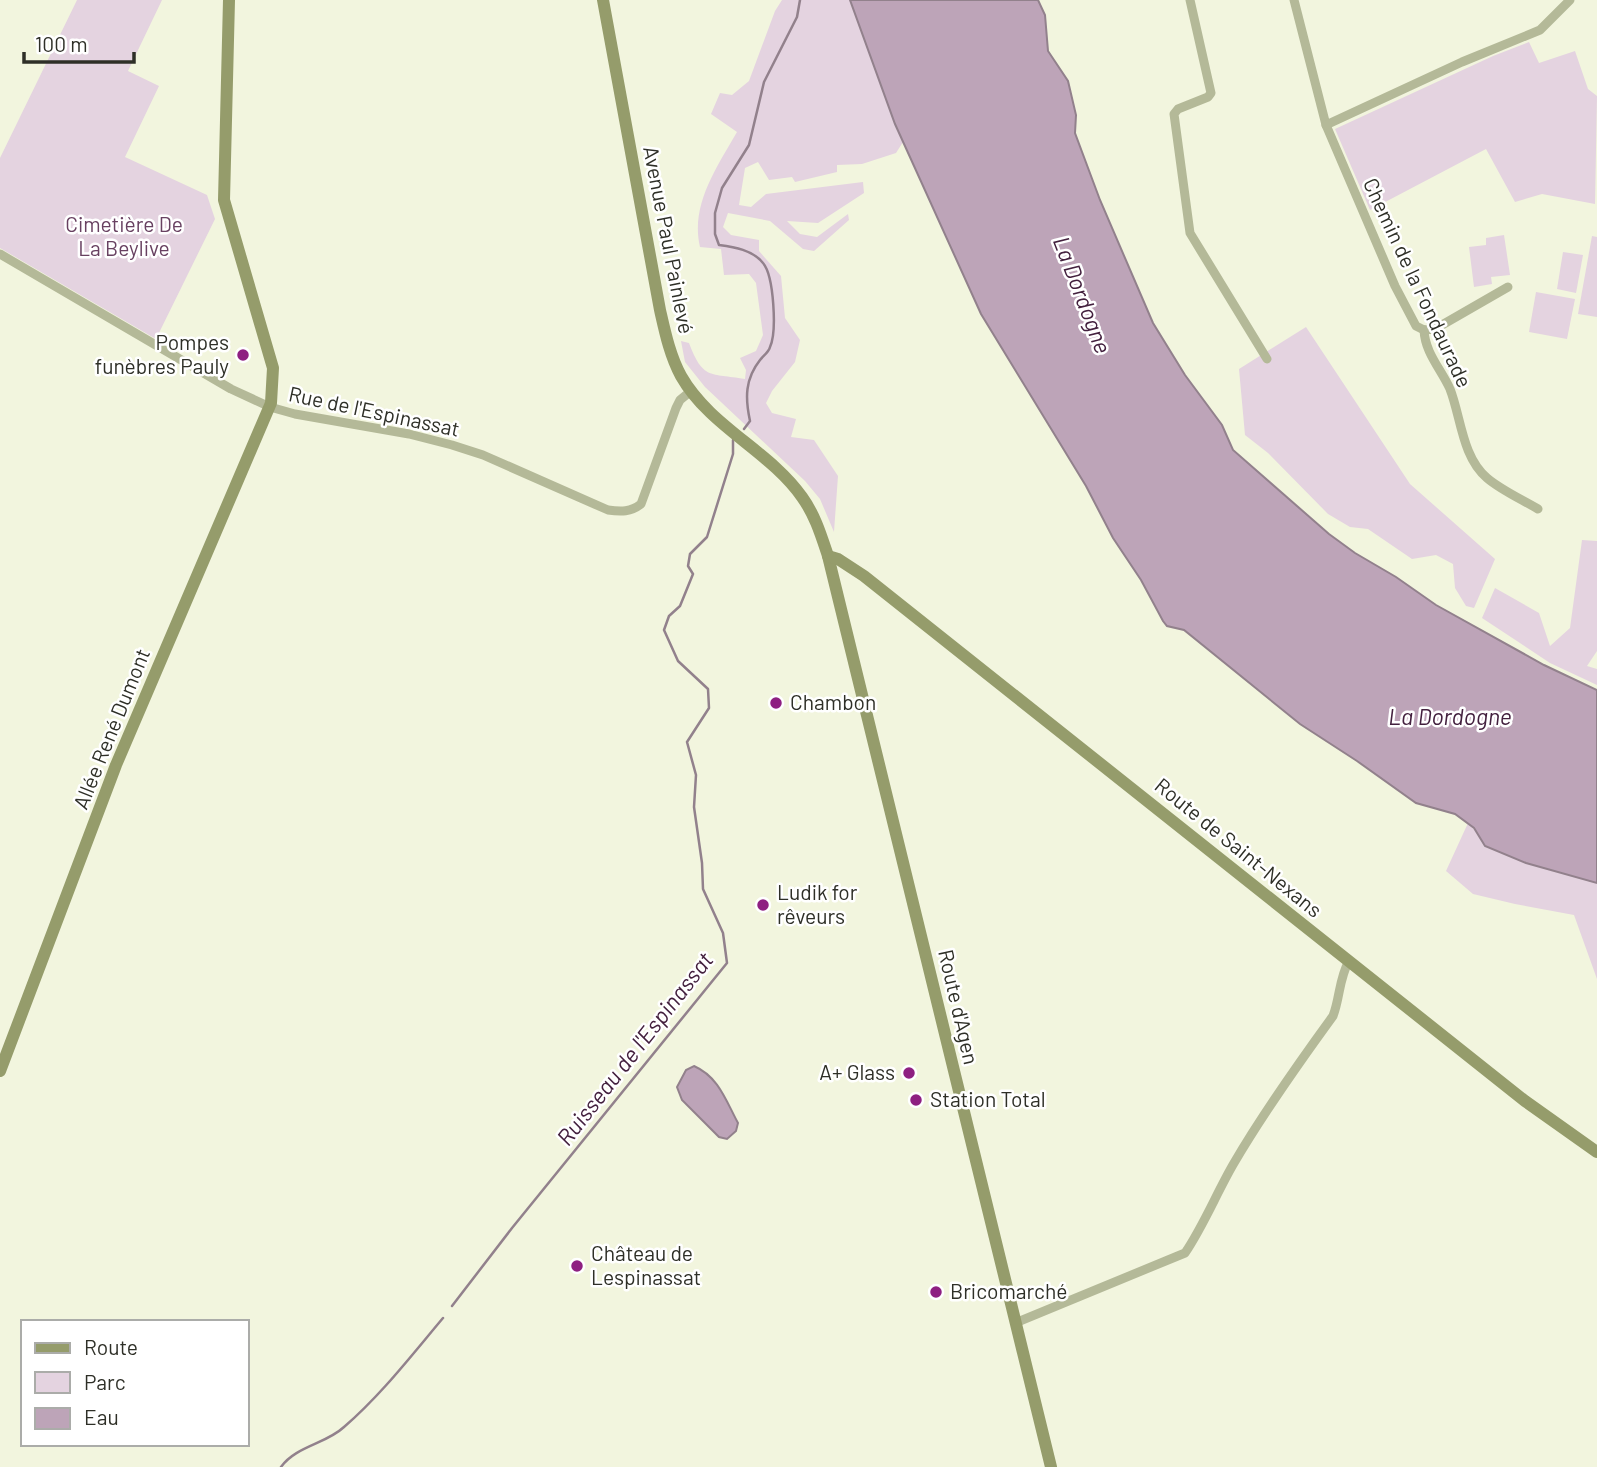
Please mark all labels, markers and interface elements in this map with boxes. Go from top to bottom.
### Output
scale bar [24,21,135,65]
text: 100 m [35,31,88,56]
street label: Avenue Paul Painlevé [639,144,700,336]
street label: Chemin de la Fondaurade [1359,174,1478,391]
park label: Cimetière De La Beylive [65,211,183,260]
water label: La Dordogne [1048,232,1118,357]
place label: Pompes funèbres Pauly [95,329,229,378]
marker: Pompes funèbres Pauly [235,347,251,363]
street label: Rue de l'Espinassat [287,380,462,441]
street label: Allée René Dumont [67,644,154,812]
place label: Chambon [790,689,876,714]
marker: Chambon [768,695,784,711]
water label: La Dordogne [1388,702,1512,730]
street label: Route de Saint-Nexans [1150,772,1327,922]
place label: Ludik for rêveurs [777,879,858,928]
marker: Ludik for rêveurs [755,897,771,913]
water label: Ruisseau de l'Espinassat [550,946,718,1151]
street label: Route d'Agen [934,947,985,1067]
place label: A+ Glass [819,1059,895,1084]
marker: A+ Glass [901,1065,917,1081]
place label: Station Total [930,1086,1046,1111]
marker: Station Total [908,1092,924,1108]
place label: Château de Lespinassat [591,1240,701,1289]
marker: Château de Lespinassat [569,1258,585,1274]
place label: Bricomarché [950,1278,1067,1303]
marker: Bricomarché [928,1284,944,1300]
legend [21,1320,248,1446]
text: Route [84,1334,138,1359]
text: Parc [84,1369,126,1394]
text: Eau [84,1404,119,1429]

